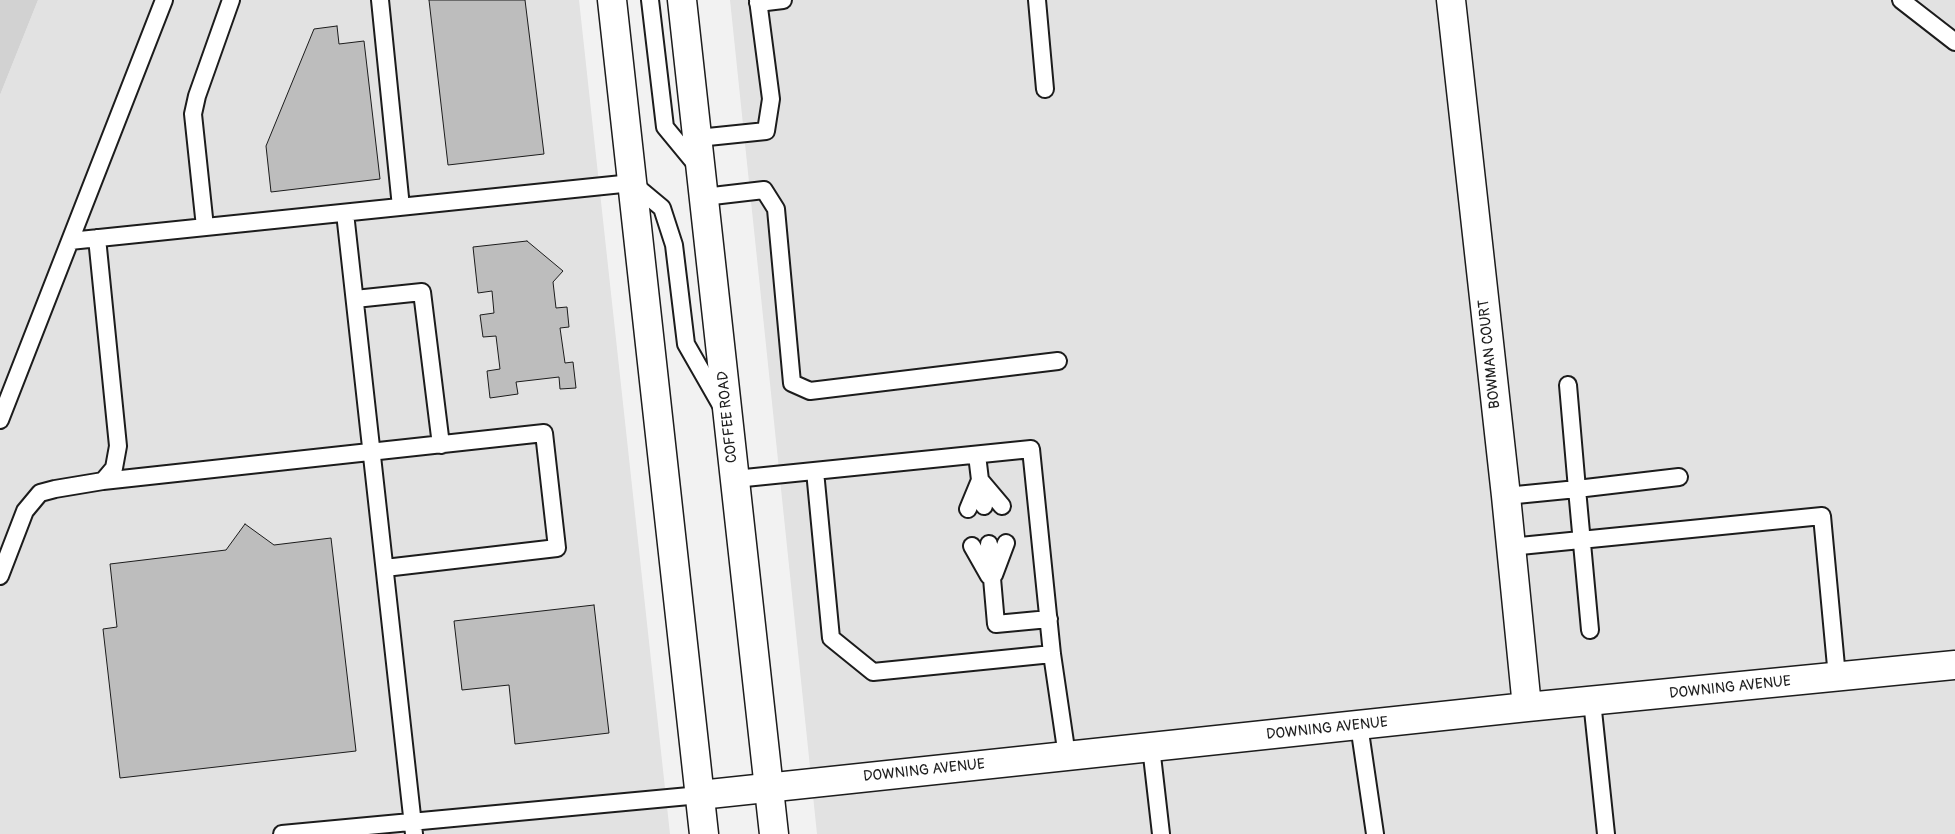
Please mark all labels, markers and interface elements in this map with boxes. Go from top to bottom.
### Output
street label: BOWMAN COURT [1475,298,1505,410]
street label: COFFEE ROAD [714,370,742,464]
street label: DOWNING AVENUE [1668,673,1792,703]
street label: DOWNING AVENUE [1265,714,1389,744]
street label: DOWNING AVENUE [862,756,986,786]

